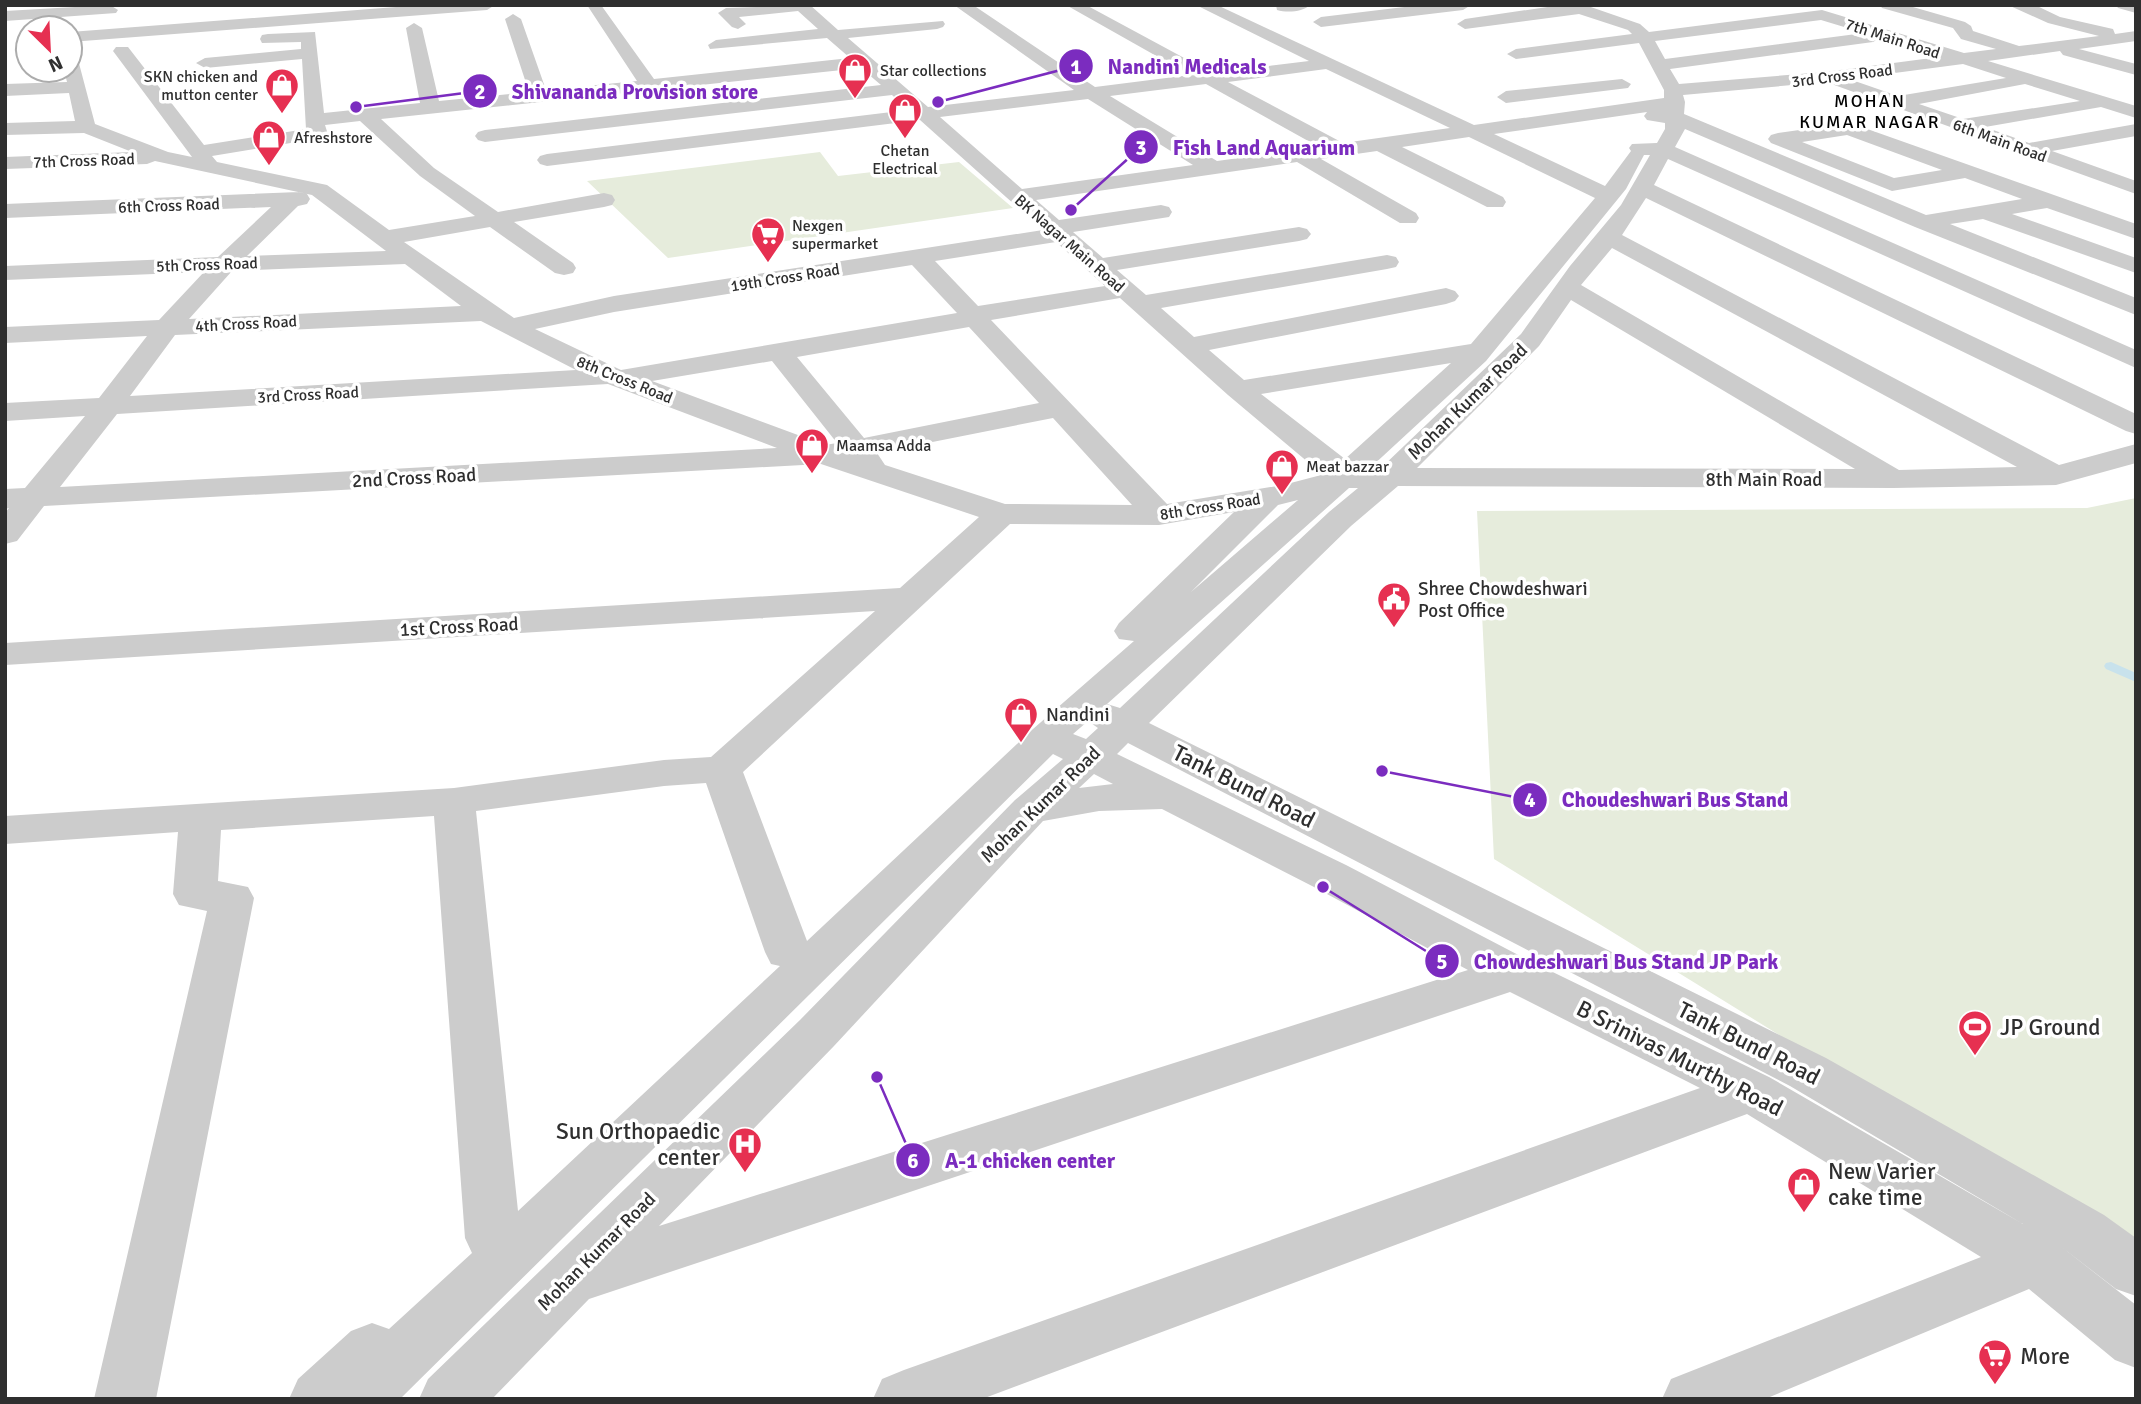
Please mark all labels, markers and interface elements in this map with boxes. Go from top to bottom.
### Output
north arrow [14,14,84,84]
street label: 7th Main Road [1843,14,1943,64]
callout: Nandini Medicals [1059,45,1280,87]
text: N [45,50,66,77]
shop icon: Star collections [836,51,874,100]
text: 1 [1070,54,1082,80]
text: Nandini Medicals [1108,54,1266,80]
street label: 3rd Cross Road [1790,60,1894,92]
place label: Star collections [880,61,987,81]
shop icon: SKN chicken and mutton center [263,66,301,115]
place label: SKN chicken and mutton center [144,67,258,105]
callout: Shivananda Provision store [463,70,772,112]
text: 2 [474,79,486,105]
text: Shivananda Provision store [512,79,758,105]
district label: MOHAN KUMAR NAGAR [1799,90,1941,133]
shop icon: Chetan Electrical [886,91,924,140]
street label: 6th Main Road [1950,115,2049,167]
shop icon: Afreshstore [250,118,288,167]
callout: Fish Land Aquarium [1124,126,1369,168]
place label: Afreshstore [294,128,373,148]
text: 3 [1135,135,1147,161]
text: Fish Land Aquarium [1173,135,1355,161]
place label: Chetan Electrical [872,141,938,179]
street label: 7th Cross Road [33,149,135,173]
street label: BK Nagar Main Road [1010,190,1129,297]
street label: 6th Cross Road [118,194,220,218]
supermarket icon: Nexgen supermarket [749,215,787,264]
place label: Nexgen supermarket [792,216,879,254]
street label: 5th Cross Road [156,253,258,277]
street label: 19th Cross Road [729,259,841,297]
street label: 4th Cross Road [195,311,297,337]
street label: Mohan Kumar Road [1403,338,1533,465]
street label: 8th Cross Road [574,352,676,408]
street label: 3rd Cross Road [257,382,359,408]
shop icon: Maamsa Adda [793,426,831,475]
place label: Maamsa Adda [836,436,931,456]
shop icon: Meat bazzar [1263,447,1301,496]
place label: Meat bazzar [1306,457,1389,477]
street label: 2nd Cross Road [351,463,477,493]
street label: 8th Main Road [1706,468,1822,492]
street label: 8th Cross Road [1158,489,1262,525]
place label: Shree Chowdeshwari Post Office [1418,577,1588,623]
public building icon: Shree Chowdeshwari Post Office [1375,580,1413,629]
street label: 1st Cross Road [399,612,519,642]
shop icon: Nandini [1002,695,1040,744]
place label: Nandini [1046,703,1110,727]
street label: Tank Bund Road [1168,738,1320,835]
street label: Mohan Kumar Road [976,741,1106,868]
callout: Choudeshwari Bus Stand [1512,779,1802,821]
text: 4 [1524,787,1536,813]
text: Choudeshwari Bus Stand [1562,787,1788,813]
callout: Chowdeshwari Bus Stand JP Park [1424,940,1792,982]
text: 5 [1436,949,1448,975]
text: Chowdeshwari Bus Stand JP Park [1474,949,1778,975]
street label: B Srinivas Murthy Road [1572,994,1788,1123]
street label: Tank Bund Road [1673,995,1825,1092]
sports icon: JP Ground [1956,1008,1994,1057]
place label: JP Ground [2000,1013,2101,1042]
place label: Sun Orthopaedic center [556,1117,721,1172]
hospital icon: Sun Orthopaedic center [726,1125,764,1174]
callout: A-1 chicken center [896,1139,1129,1181]
text: 6 [907,1148,919,1174]
text: A-1 chicken center [945,1148,1116,1174]
place label: New Varier cake time [1828,1157,1936,1212]
shop icon: New Varier cake time [1785,1165,1823,1214]
street label: Mohan Kumar Road [532,1187,661,1316]
supermarket icon: More [1976,1337,2014,1386]
place label: More [2020,1342,2070,1371]

